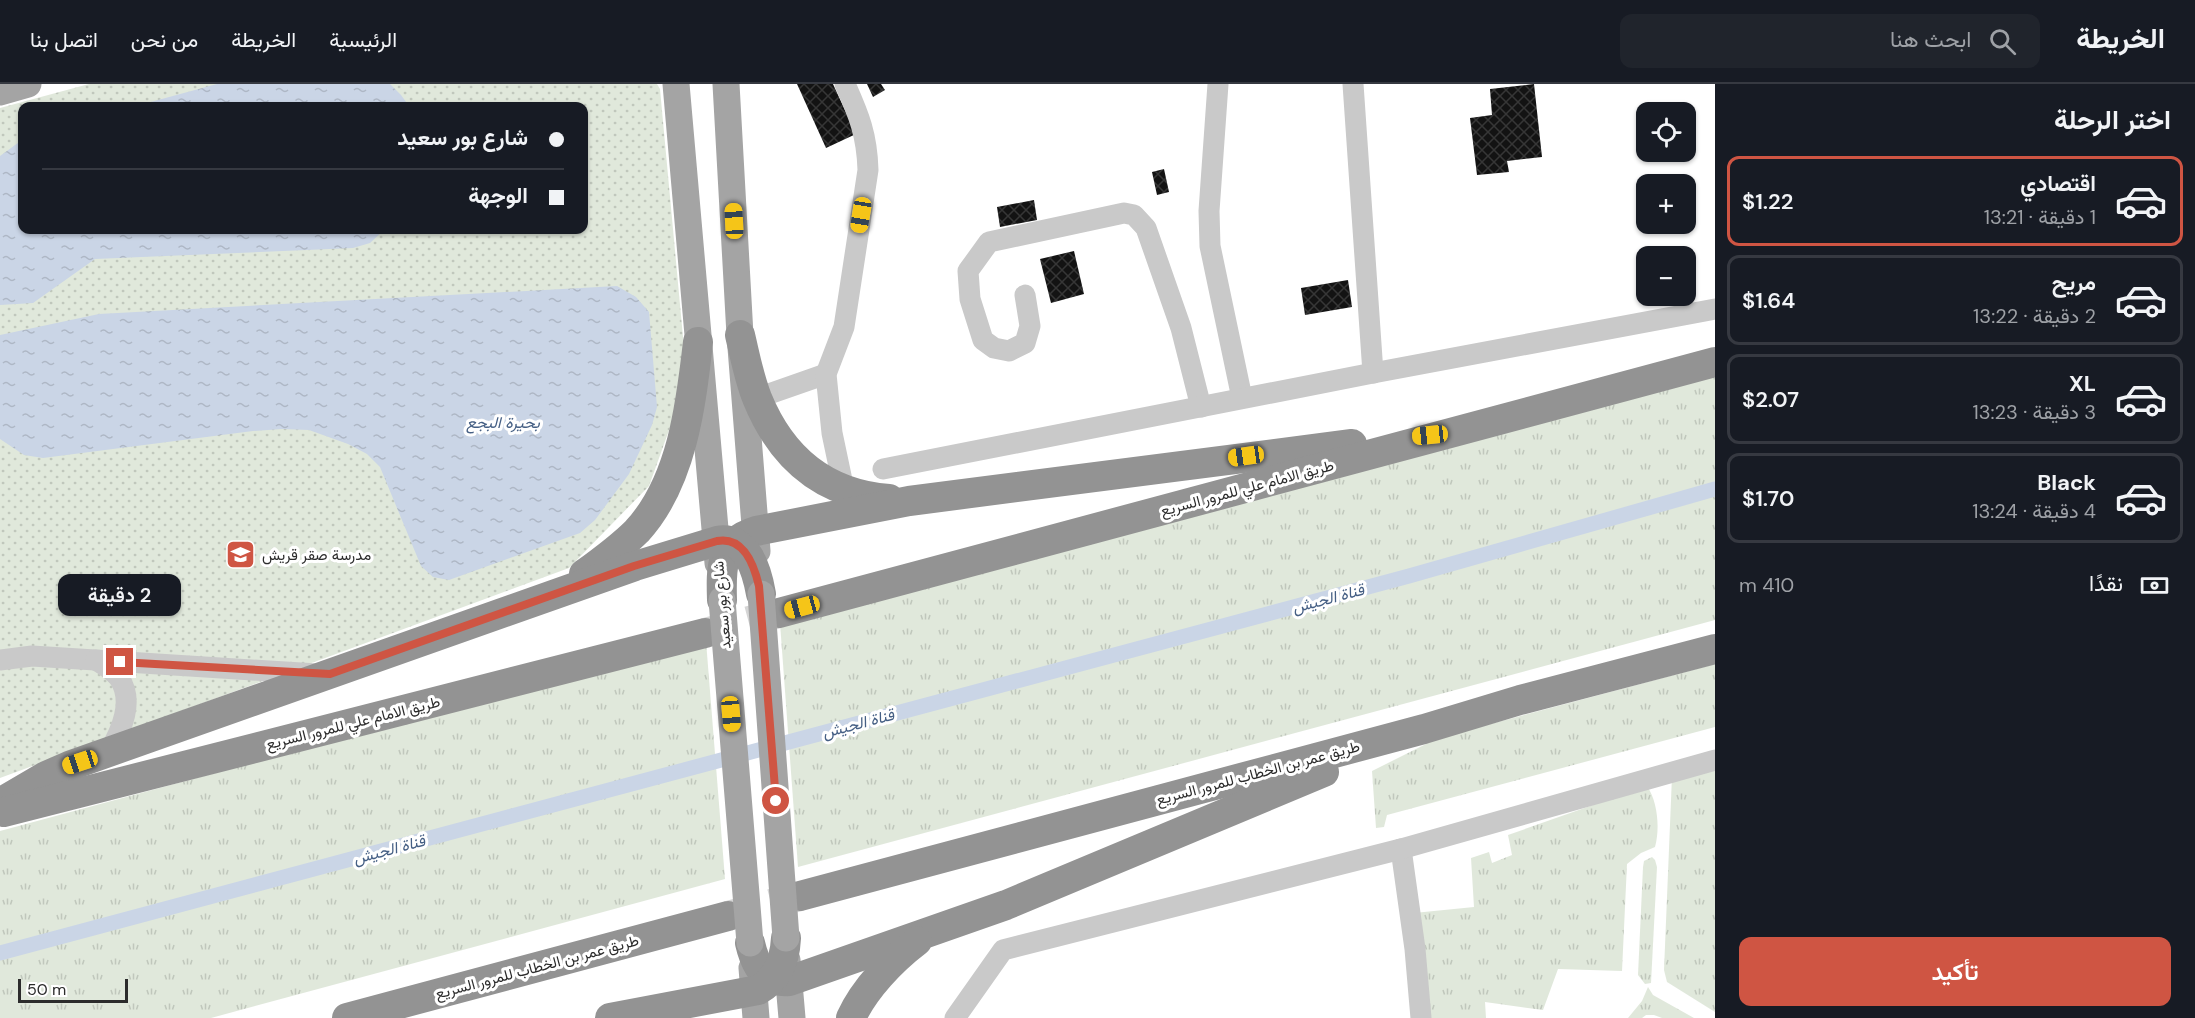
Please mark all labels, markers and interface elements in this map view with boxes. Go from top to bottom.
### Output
search box [1620,14,2040,68]
text: الخريطة [2076,20,2165,57]
text: ابحث هنا [1890,25,1971,54]
icon: search [1986,25,2019,58]
text: اتصل بنا [30,26,98,54]
text: من نحن [131,26,198,54]
text: الخريطة [231,26,296,54]
text: الرئيسية [329,26,397,54]
map controls [1636,102,1696,306]
button: locate [1636,102,1696,162]
text: اختر الرحلة [2054,102,2171,137]
text: شارع بور سعيد [397,123,528,152]
text: اقتصادي [2020,169,2096,198]
button: + [1636,174,1696,234]
icon: car [2114,174,2168,228]
text: الوجهة [468,181,528,210]
text: $1.22 [1742,187,1793,216]
car [849,196,873,234]
car [724,203,744,239]
text: 1 دقيقة · 13:21 [1984,204,2096,230]
button: − [1636,246,1696,306]
text: مريح [2052,268,2096,297]
icon: car [2114,273,2168,327]
text: $1.64 [1742,286,1795,315]
text: 2 دقيقة · 13:22 [1973,303,2096,329]
text: XL [2069,369,2096,398]
icon: car [2114,372,2168,426]
text: $2.07 [1742,385,1799,414]
text: 3 دقيقة · 13:23 [1973,399,2096,425]
water label: بحيرة البجع [466,412,541,434]
car [1411,424,1449,446]
car [1227,445,1265,467]
street label: طريق الامام علي للمرور السريع [1158,455,1337,524]
text: Black [2037,468,2096,497]
icon: car [2114,471,2168,525]
text: $1.70 [1742,484,1794,513]
text: 4 دقيقة · 13:24 [1972,498,2096,524]
school or university icon: مدرسة صقر قريش [225,539,257,571]
place label: مدرسة صقر قريش [262,545,371,565]
street label: شارع بور سعيد [708,560,737,650]
text: نقدًا [2089,569,2123,598]
icon: cash [2138,569,2171,602]
text: 410 m [1739,572,1794,598]
callout: 2 دقيقة [58,575,182,617]
water label: قناة الجيش [1290,578,1368,618]
text: 2 دقيقة [88,582,151,608]
car [782,594,822,620]
route end [106,648,133,675]
street label: طريق الامام علي للمرور السريع [264,692,443,757]
car [720,695,742,733]
water label: قناة الجيش [820,703,898,743]
street label: طريق عمر بن الخطاب للمرور السريع [1154,736,1363,811]
car [60,748,100,776]
route start [762,787,789,814]
water label: قناة الجيش [351,829,429,869]
street label: طريق عمر بن الخطاب للمرور السريع [433,930,642,1005]
button: تأكيد [1739,937,2171,1006]
scale bar [18,976,128,1004]
text: 50 m [27,979,66,1000]

